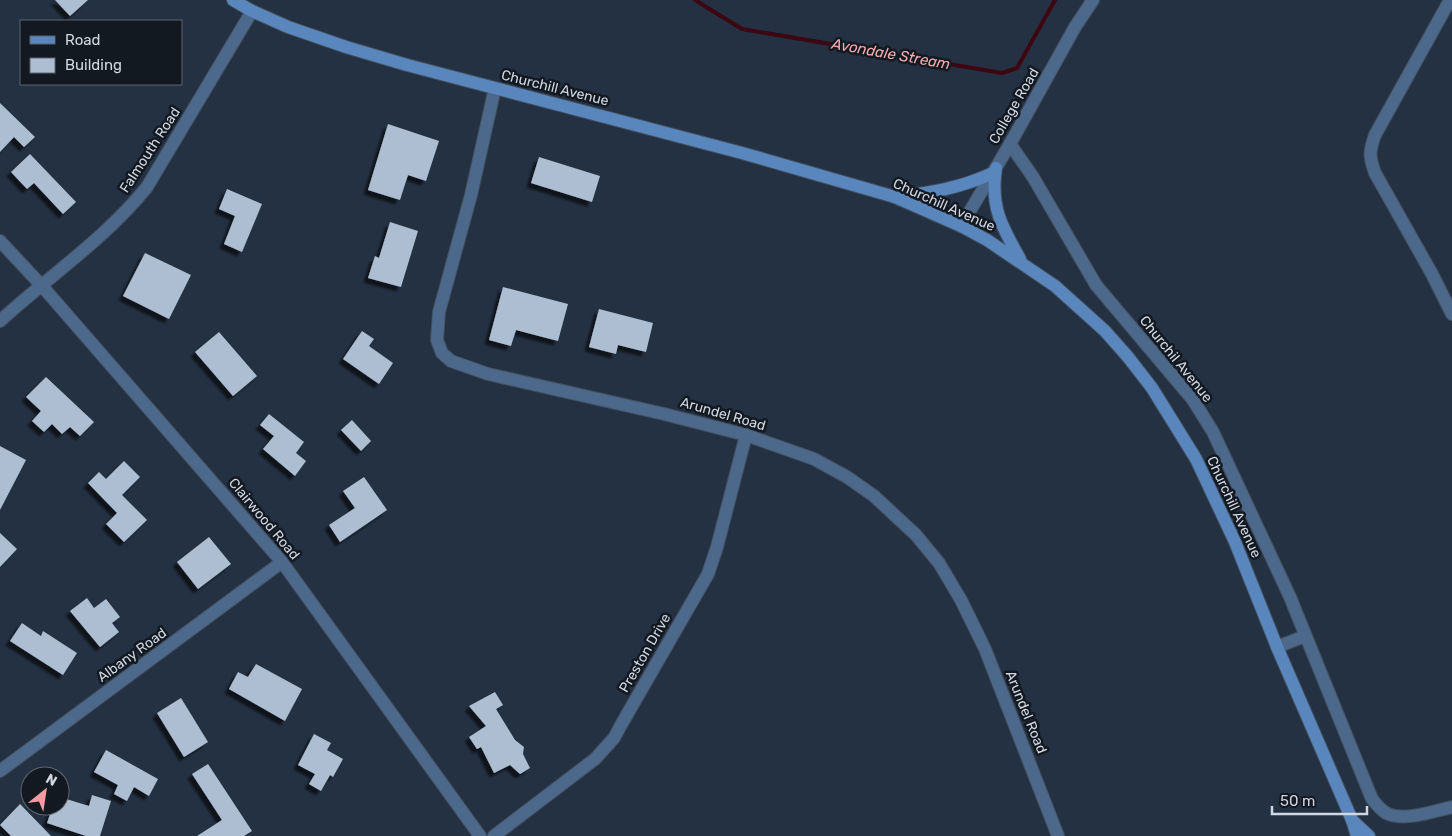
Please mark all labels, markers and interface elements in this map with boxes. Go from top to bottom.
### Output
legend [20,20,182,85]
text: Road [65,31,101,49]
water label: Avondale Stream [829,35,952,73]
text: Building [65,56,122,74]
street label: College Road [985,65,1043,147]
street label: Churchill Avenue [500,66,611,110]
street label: Falmouth Road [116,104,184,196]
street label: Churchill Avenue [890,175,998,235]
street label: Churchil Avenue [1136,312,1216,406]
street label: Arundel Road [678,394,768,434]
street label: Churchill Avenue [1203,454,1265,561]
street label: Clairwood Road [225,475,303,563]
street label: Preston Drive [616,610,675,695]
street label: Albany Road [94,624,170,686]
street label: Arundel Road [1002,668,1050,756]
north arrow [20,766,70,816]
text: N [43,770,60,790]
scale bar [1272,784,1367,816]
text: 50 m [1280,792,1315,810]

